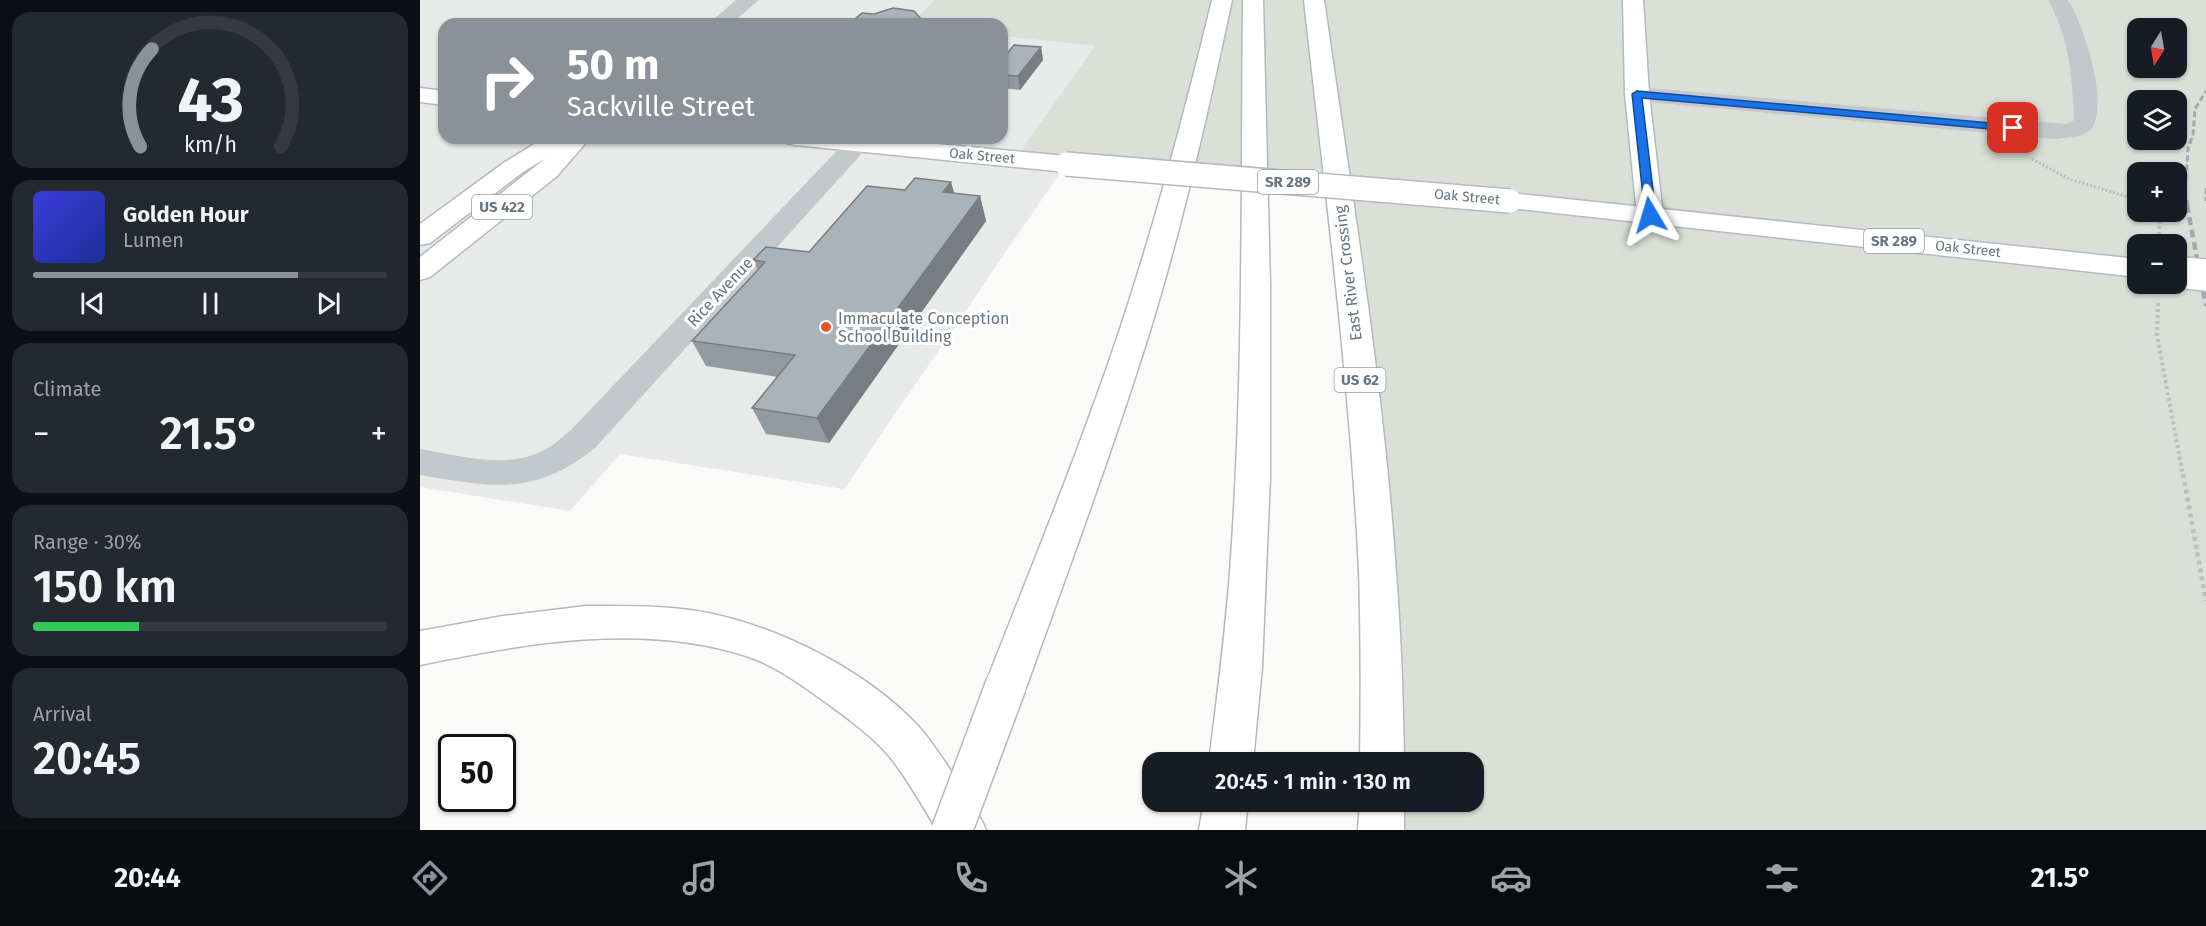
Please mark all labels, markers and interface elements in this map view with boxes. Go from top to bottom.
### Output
north arrow [2127,18,2187,78]
map controls [2127,18,2187,294]
text: 50 m [567,40,660,90]
icon: right [468,42,546,120]
text: 43 [177,63,243,138]
button: layers [2127,90,2187,150]
text: Sackville Street [567,91,755,123]
pin [1987,102,2038,153]
icon: arrive [1996,111,2029,144]
text: km/h [183,132,237,158]
street label: Oak Street [948,145,1017,167]
button: + [2127,162,2187,222]
road number: SR 289 [1258,170,1318,194]
position arrow [1618,183,1682,247]
street label: Oak Street [1433,186,1502,208]
road number: US 422 [472,195,532,219]
text: Golden Hour [123,201,249,228]
street label: East River Crossing [1330,204,1366,342]
text: Lumen [123,228,184,252]
road number: SR 289 [1864,229,1924,253]
button: − [2127,234,2187,294]
street label: Oak Street [1934,237,2003,261]
street label: Rice Avenue [683,253,757,331]
icon: previous [76,287,109,320]
icon: pause [194,287,227,320]
icon: next [312,287,345,320]
place label: Immaculate Conception School Building [838,309,1009,346]
marker: Immaculate Conception School Building [819,320,833,334]
road number: US 62 [1334,368,1386,392]
text: Climate [33,377,101,401]
text: 21.5° [160,407,260,461]
text: − [33,414,50,454]
text: + [371,414,387,454]
text: Range · 30% [33,530,142,554]
text: 150 km [33,560,177,614]
text: Arrival [33,702,92,726]
text: 20:45 [33,732,141,786]
speed limit sign: 50 [438,734,516,812]
text: 20:45 · 1 min · 130 m [1215,768,1411,795]
icon: directions [409,857,451,899]
icon: music [679,857,721,899]
icon: phone [950,857,992,899]
icon: climate [1220,857,1262,899]
icon: car [1490,857,1532,899]
icon: filters [1761,857,1803,899]
text: 20:44 [114,862,181,894]
text: 21.5° [2031,862,2092,894]

